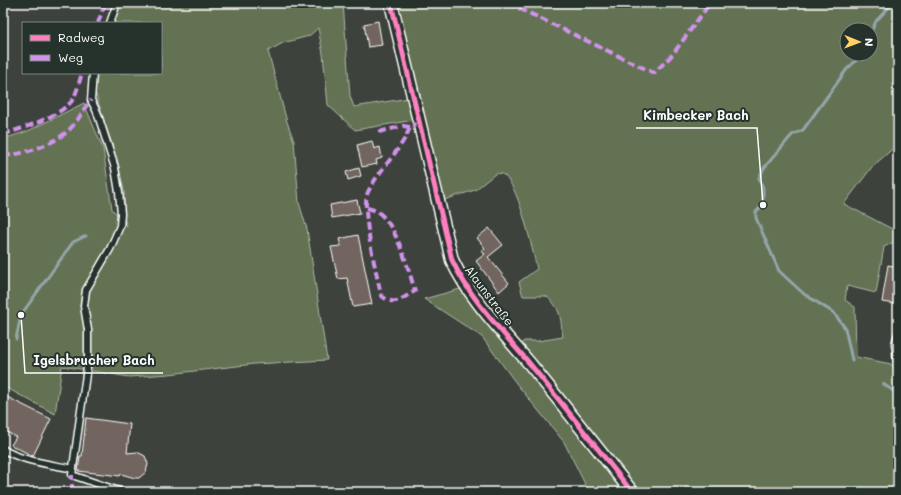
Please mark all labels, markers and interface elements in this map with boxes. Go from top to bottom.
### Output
legend [22,22,162,74]
north arrow [839,22,879,62]
text: Radweg [58,29,105,45]
text: N [862,38,877,46]
text: Weg [58,49,83,65]
callout: Kimbecker Bach [636,103,757,128]
text: Kimbecker Bach [643,106,749,123]
street label: Alaunstraße [462,262,518,329]
callout: Igelsbrucher Bach [25,348,163,373]
text: Igelsbrucher Bach [33,351,155,368]

